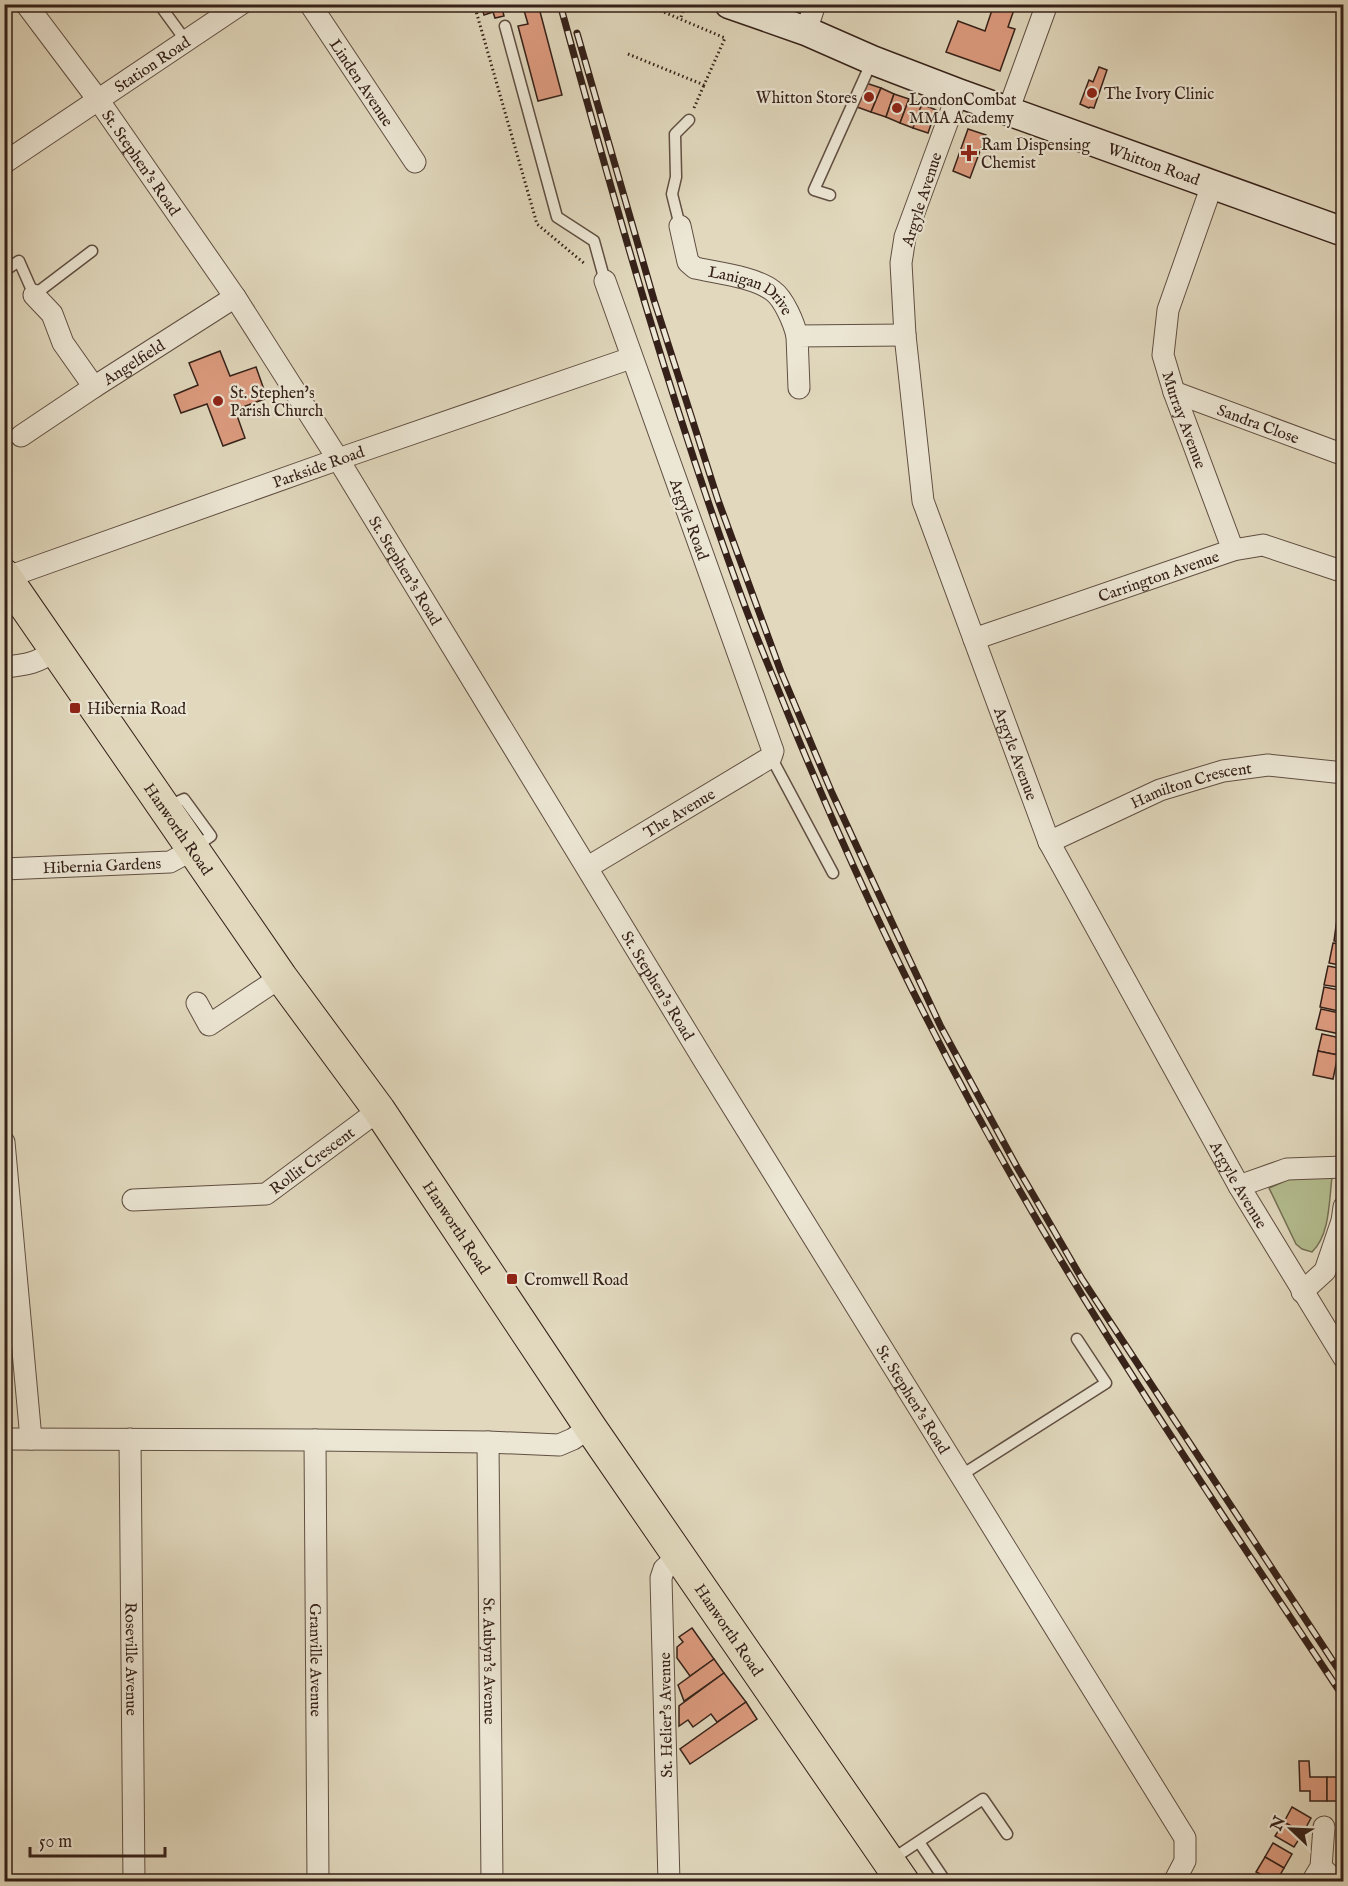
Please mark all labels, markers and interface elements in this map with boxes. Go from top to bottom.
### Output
street label: Station Road [111,33,195,98]
street label: Linden Avenue [324,36,397,131]
place label: The Ivory Clinic [1104,85,1214,105]
marker: The Ivory Clinic [1085,86,1099,100]
place label: Whitton Stores [756,89,857,109]
marker: Whitton Stores [862,90,876,104]
place label: LondonCombat MMA Academy [909,91,1017,129]
marker: LondonCombat MMA Academy [890,101,904,115]
street label: St. Stephen's Road [96,107,184,221]
place label: Ram Dispensing Chemist [981,136,1091,174]
street label: Whitton Road [1104,140,1202,191]
marker: Ram Dispensing Chemist [962,146,976,160]
street label: Argyle Avenue [898,150,947,250]
street label: Lanigan Drive [706,263,796,319]
street label: Angelfield [99,336,170,391]
street label: Murray Avenue [1156,369,1210,472]
place label: St. Stephen's Parish Church [230,384,324,422]
marker: St. Stephen's Parish Church [211,394,225,408]
street label: Sandra Close [1214,401,1301,449]
street label: Parkside Road [270,443,368,494]
street label: Argyle Road [664,475,712,563]
street label: St. Stephen's Road [363,513,445,630]
street label: Carrington Avenue [1096,547,1222,608]
place label: Hibernia Road [87,700,187,720]
marker: Hibernia Road [68,701,82,715]
street label: Argyle Avenue [988,704,1041,803]
street label: Hamilton Crescent [1128,759,1254,814]
street label: Hanworth Road [138,780,216,880]
street label: The Avenue [640,785,719,843]
street label: Hibernia Gardens [42,854,162,879]
street label: St. Stephen's Road [616,928,698,1045]
street label: Rollit Crescent [266,1123,360,1200]
street label: Argyle Avenue [1204,1137,1271,1233]
street label: Hanworth Road [417,1178,494,1279]
place label: Cromwell Road [524,1271,629,1291]
marker: Cromwell Road [505,1272,519,1286]
street label: St. Stephen's Road [871,1342,953,1458]
street label: Hanworth Road [689,1581,767,1681]
street label: St. Aubyn's Avenue [477,1597,499,1725]
street label: Roseville Avenue [119,1602,140,1716]
street label: Granville Avenue [304,1603,325,1717]
street label: St. Helier's Avenue [656,1652,678,1778]
north arrow [1261,1799,1321,1859]
text: N [1267,1813,1291,1835]
scale bar [30,1820,165,1858]
text: 50 m [39,1831,72,1854]

